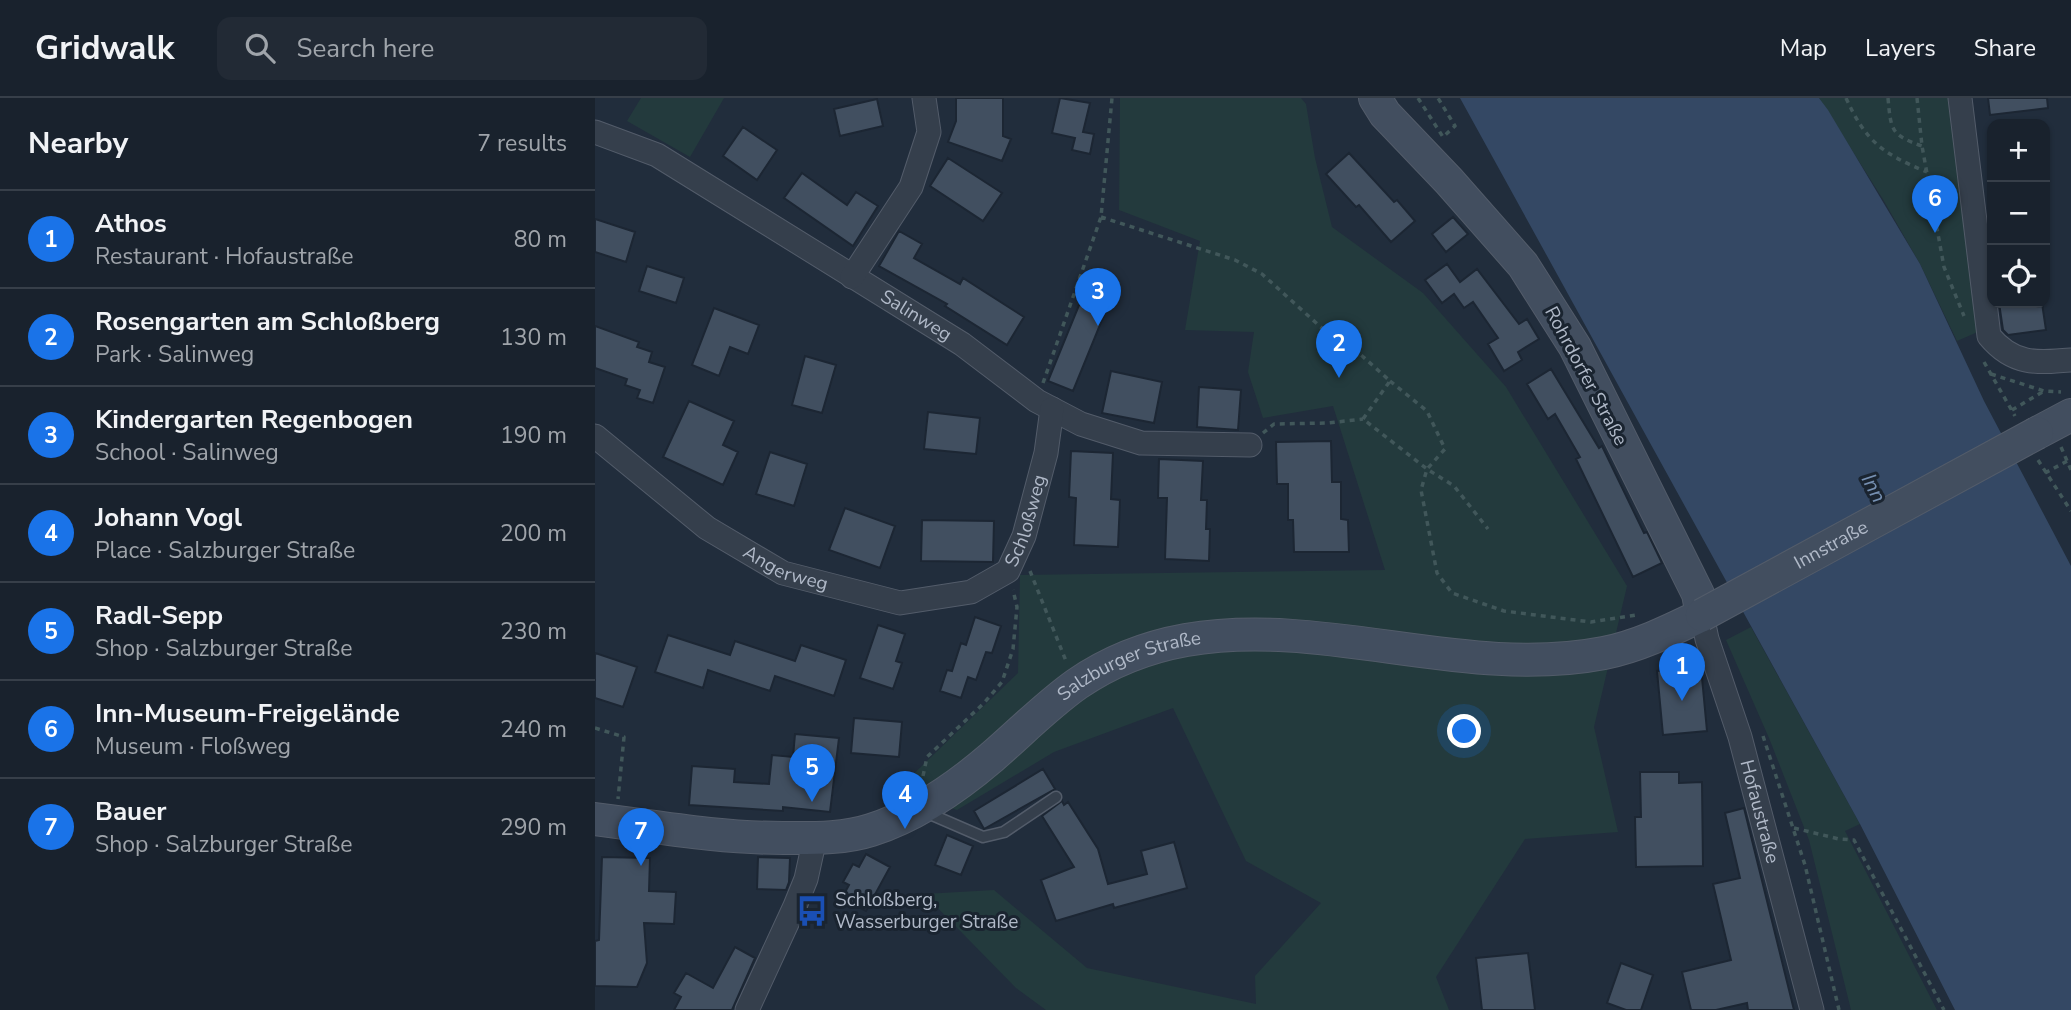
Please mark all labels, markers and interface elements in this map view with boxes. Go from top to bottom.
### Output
search box [217,17,707,80]
text: Gridwalk [35,26,175,71]
icon: search [241,29,279,67]
text: Search here [297,31,434,66]
text: Map [1780,32,1827,64]
text: Layers [1865,32,1936,64]
text: Share [1974,32,2036,64]
map controls [1987,119,2050,308]
button: + [1987,119,2050,182]
text: Nearby [28,123,128,164]
text: 7 results [477,128,567,159]
pin: 6 [1912,175,1958,233]
button: − [1987,182,2050,245]
text: Athos [95,206,167,241]
text: 1 [44,224,58,255]
text: 80 m [514,224,567,255]
text: Restaurant · Hofaustraße [95,241,353,272]
button: locate [1987,245,2050,308]
pin: 3 [1075,268,1121,326]
street label: Salinweg [875,284,957,348]
street label: Rohrdorfer Straße [1538,302,1634,450]
text: Rosengarten am Schloßberg [95,304,440,339]
pin: 2 [1316,320,1362,378]
text: 2 [44,322,58,353]
text: 130 m [500,322,567,353]
text: Park · Salinweg [95,339,254,370]
text: Kindergarten Regenbogen [95,402,413,437]
text: 3 [44,420,58,451]
text: 190 m [500,420,567,451]
text: School · Salinweg [95,437,279,468]
water label: Inn [1855,469,1893,507]
street label: Schloßweg [999,472,1053,571]
text: Johann Vogl [95,500,242,535]
street label: Innstraße [1789,514,1873,576]
text: 4 [44,518,58,549]
text: 200 m [500,518,567,549]
text: Place · Salzburger Straße [95,535,355,566]
street label: Angerweg [738,539,831,597]
text: Radl-Sepp [95,598,223,633]
text: 5 [44,616,58,647]
text: 230 m [500,616,567,647]
street label: Salzburger Straße [1052,625,1202,707]
text: Shop · Salzburger Straße [95,633,352,664]
pin: 1 [1659,643,1705,701]
text: Inn-Museum-Freigelände [95,696,400,731]
text: 6 [44,714,58,745]
text: 240 m [500,714,567,745]
your location [1447,714,1481,748]
text: Museum · Floßweg [95,731,291,762]
pin: 5 [789,744,835,802]
street label: Hofaustraße [1734,757,1786,866]
pin: 4 [882,771,928,829]
text: Bauer [95,794,166,829]
pin: 7 [618,808,664,866]
text: 7 [44,812,58,843]
text: 290 m [500,812,567,843]
text: Shop · Salzburger Straße [95,829,352,860]
place label: Schloßberg, Wasserburger Straße [835,887,1018,935]
bus stop icon: Schloßberg, Wasserburger Straße [795,894,829,928]

